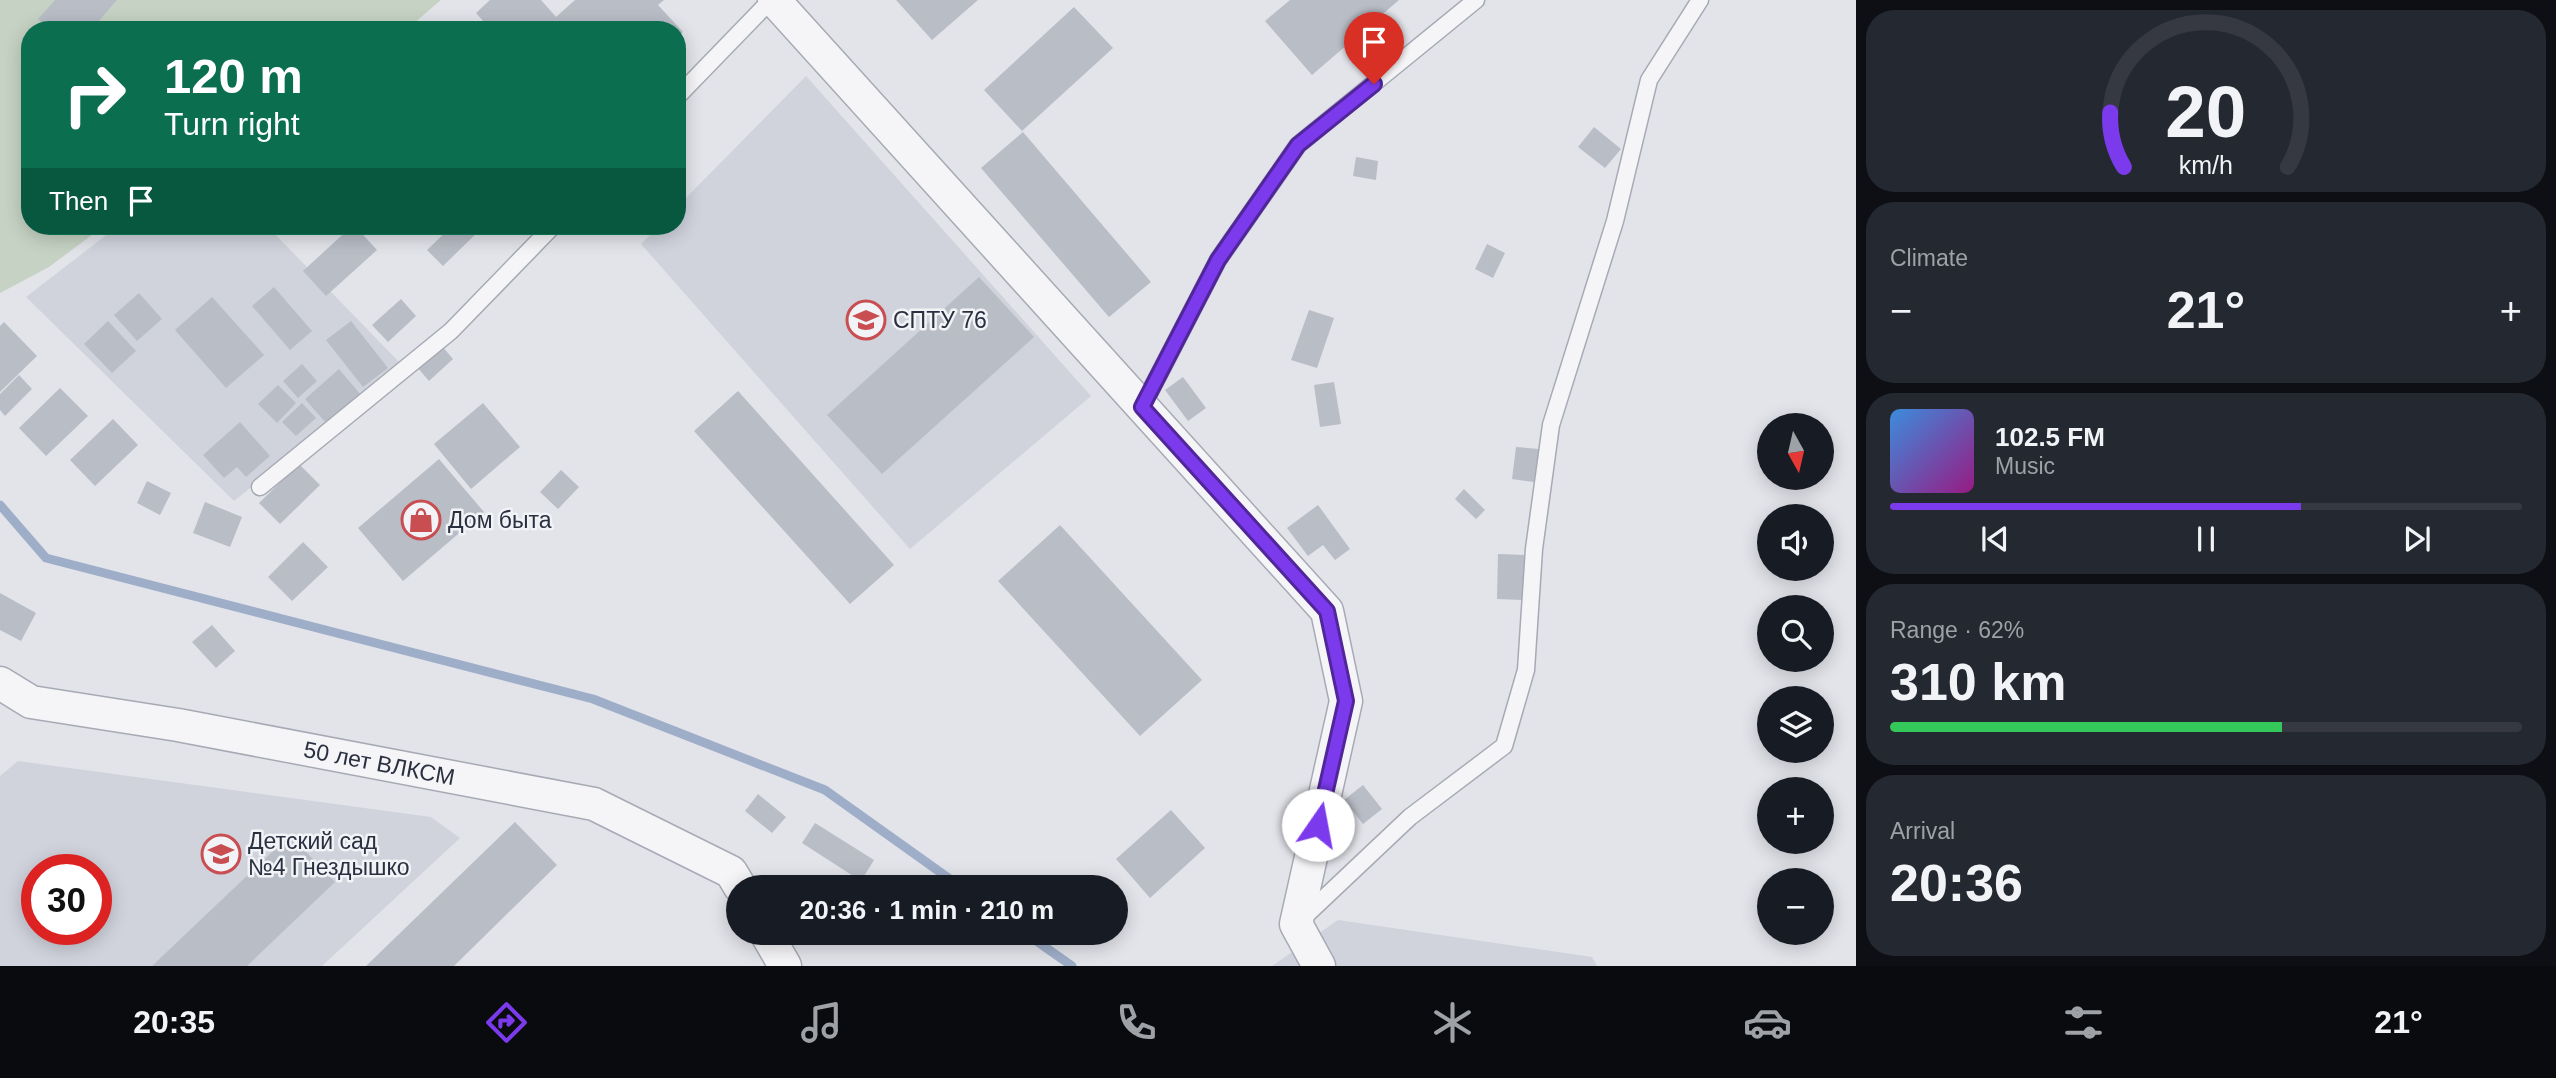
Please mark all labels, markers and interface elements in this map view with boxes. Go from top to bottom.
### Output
pin [1344,12.0,1404,84]
icon: arrive [1355,23,1393,61]
icon: right [49,49,140,140]
text: 120 m [164,49,303,103]
text: 20 [2166,71,2246,152]
text: Turn right [164,106,300,142]
text: km/h [2179,151,2233,179]
icon: arrive [122,182,160,220]
text: Then [49,186,108,216]
text: Climate [1890,245,1968,271]
text: 21° [2167,281,2245,339]
text: − [1890,290,1912,332]
text: + [2500,290,2522,332]
school or university icon: СПТУ 76 [845,299,887,341]
place label: СПТУ 76 [893,307,987,333]
north arrow [1757,413,1834,490]
map controls [1757,413,1834,945]
text: 102.5 FM [1995,422,2105,452]
text: Music [1995,453,2055,479]
shop icon: Дом быта [400,499,442,541]
button: sound [1757,504,1834,581]
place label: Дом быта [448,507,552,533]
icon: previous [1976,520,2014,558]
icon: pause [2187,520,2225,558]
icon: next [2398,520,2436,558]
button: search [1757,595,1834,672]
text: Range · 62% [1890,617,2024,643]
text: 310 km [1890,653,2066,711]
button: layers [1757,686,1834,763]
street label: 50 лет ВЛКСМ [302,736,457,790]
button: + [1757,777,1834,854]
position arrow [1281,788,1355,862]
text: Arrival [1890,818,1955,844]
place label: Детский сад №4 Гнездышко [248,828,410,880]
school or university icon: Детский сад №4 Гнездышко [200,833,242,875]
speed limit sign: 30 [21,854,112,945]
text: 20:36 [1890,854,2023,912]
button: − [1757,868,1834,945]
text: 20:36 · 1 min · 210 m [800,895,1054,925]
icon: directions [482,998,531,1047]
icon: music [797,998,846,1047]
icon: phone [1112,998,1161,1047]
icon: climate [1428,998,1477,1047]
icon: car [1743,998,1792,1047]
icon: filters [2059,998,2108,1047]
text: 20:35 [133,1004,215,1040]
text: 21° [2374,1004,2423,1040]

